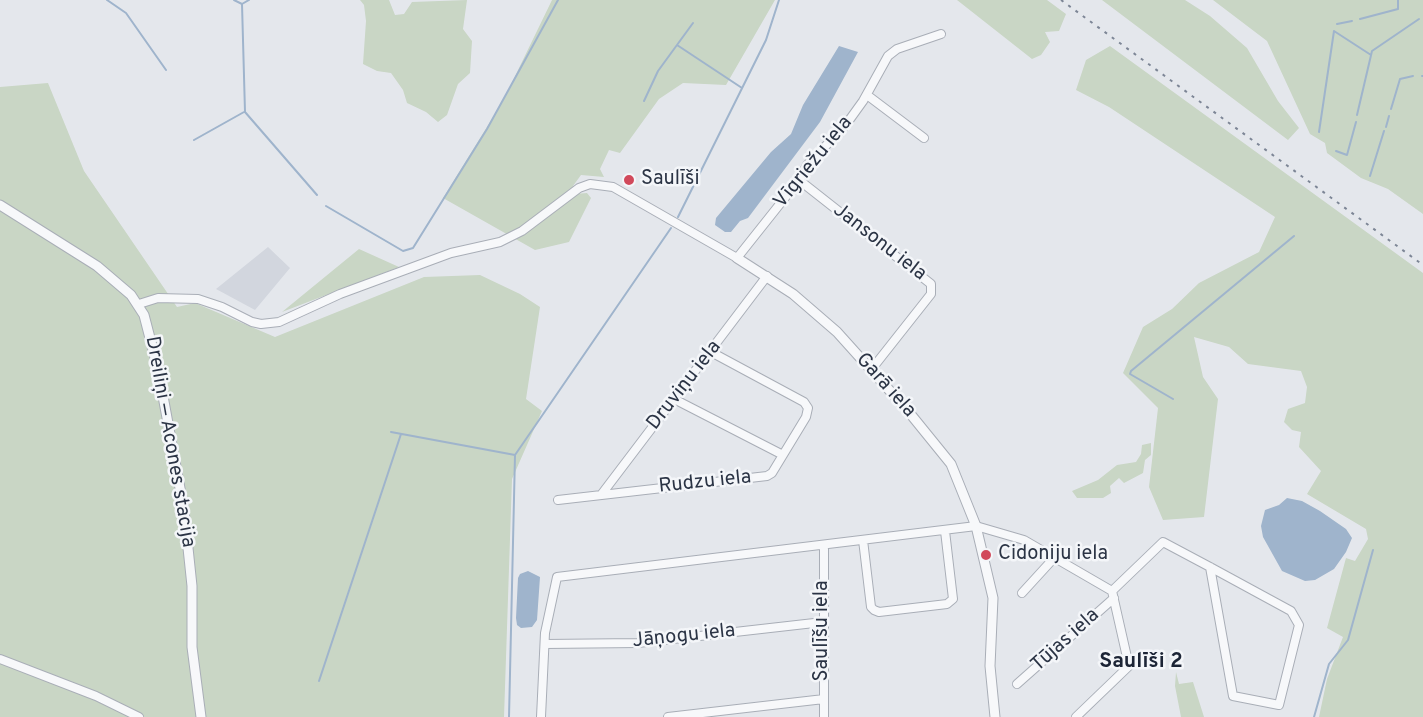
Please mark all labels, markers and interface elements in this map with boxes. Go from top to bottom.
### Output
street label: Vīgriežu iela [770,112,858,214]
place label: Saulīši [641,168,700,192]
marker: Saulīši [622,173,636,187]
street label: Jansonu iela [827,199,931,287]
street label: Dreiliņi — Acones stacija [139,334,199,550]
street label: Druviņu iela [643,336,727,436]
street label: Garā iela [850,349,920,423]
street label: Rudzu iela [657,466,753,500]
place label: Cidoniju iela [998,543,1108,567]
marker: Cidoniju iela [979,548,993,562]
street label: Saulīšu iela [811,581,835,681]
street label: Tūjas iela [1027,604,1105,678]
street label: Jāņogu iela [631,620,737,654]
district label: Saulīši 2 [1099,650,1183,676]

